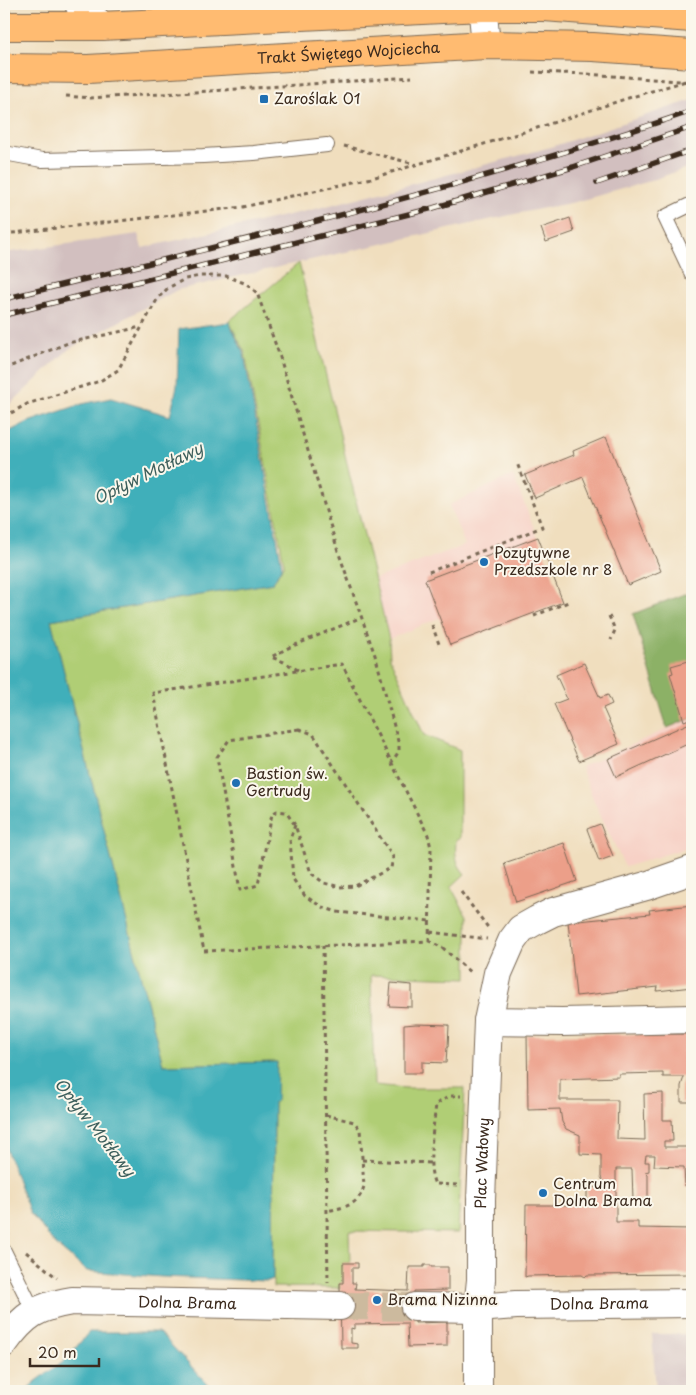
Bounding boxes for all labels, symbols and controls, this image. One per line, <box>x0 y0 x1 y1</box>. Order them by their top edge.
street label: Trakt Świętego Wojciecha <box>256 35 441 69</box>
place label: Zaroślak 01 <box>274 86 360 109</box>
marker: Zaroślak 01 <box>258 93 270 105</box>
water label: Opływ Motławy <box>89 435 207 509</box>
place label: Pozytywne Przedszkole nr 8 <box>494 540 612 580</box>
marker: Pozytywne Przedszkole nr 8 <box>478 556 490 568</box>
place label: Bastion św. Gertrudy <box>246 761 328 801</box>
marker: Bastion św. Gertrudy <box>230 777 242 789</box>
water label: Opływ Motławy <box>50 1072 143 1182</box>
street label: Plac Wałowy <box>468 1117 494 1209</box>
place label: Centrum Dolna Brama <box>553 1171 653 1211</box>
marker: Centrum Dolna Brama <box>537 1187 549 1199</box>
place label: Brama Nizinna <box>387 1287 498 1310</box>
street label: Dolna Brama <box>137 1289 237 1314</box>
street label: Dolna Brama <box>549 1290 649 1315</box>
marker: Brama Nizinna <box>371 1294 383 1306</box>
scale bar <box>30 1335 99 1367</box>
text: 20 m <box>38 1340 77 1363</box>

